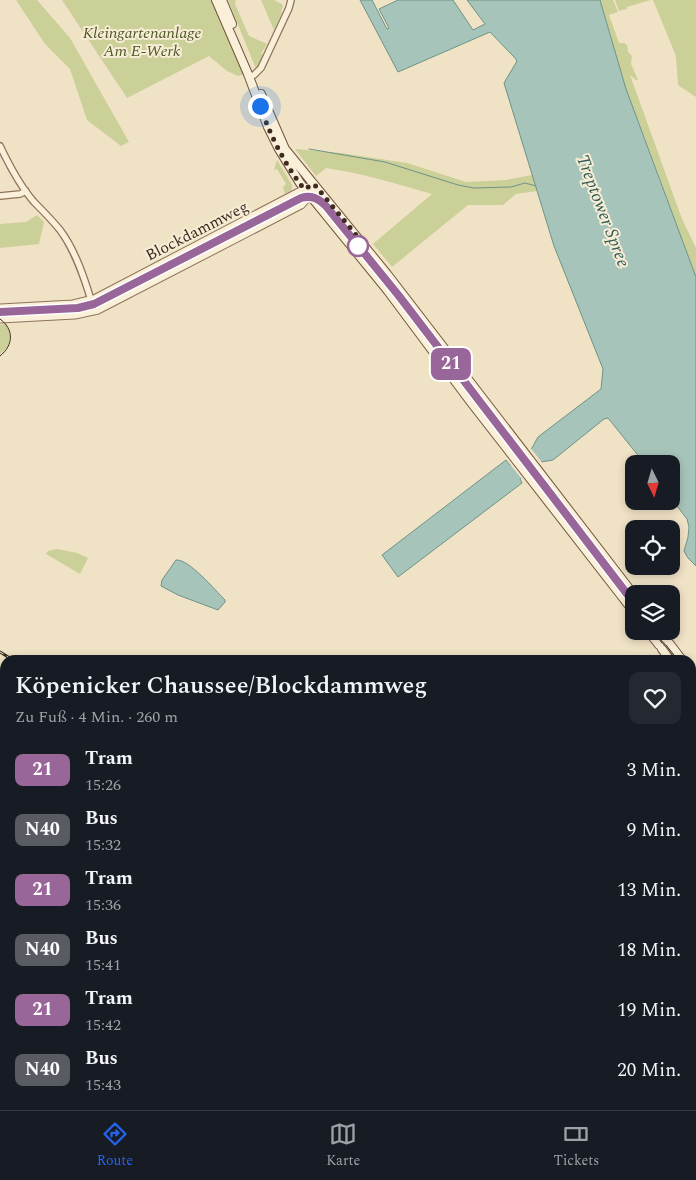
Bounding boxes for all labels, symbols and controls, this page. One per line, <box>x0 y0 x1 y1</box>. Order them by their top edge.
park label: Kleingartenanlage Am E-Werk <box>83 21 201 63</box>
your location <box>248 94 273 119</box>
water label: Treptower Spree <box>569 151 637 271</box>
street label: Blockdammweg <box>141 195 253 267</box>
unlabelled marker <box>347 235 369 257</box>
line badge: 21 <box>428 348 474 380</box>
text: 21 <box>441 350 461 377</box>
north arrow <box>625 455 680 510</box>
map controls <box>625 455 680 640</box>
button: locate <box>625 520 680 575</box>
button: layers <box>625 585 680 640</box>
text: Köpenicker Chaussee/Blockdammweg <box>15 668 427 704</box>
button: heart <box>629 672 681 724</box>
text: Zu Fuß · 4 Min. · 260 m <box>15 705 178 729</box>
text: Tram <box>85 744 133 773</box>
text: 21 <box>32 756 53 783</box>
text: 3 Min. <box>627 756 681 785</box>
text: 15:26 <box>85 773 121 797</box>
text: Bus <box>85 804 118 833</box>
text: N40 <box>25 816 60 843</box>
text: 9 Min. <box>627 816 681 845</box>
text: 15:32 <box>85 833 121 857</box>
text: Tram <box>85 864 133 893</box>
text: 21 <box>32 876 53 903</box>
text: 13 Min. <box>617 876 681 905</box>
text: 15:36 <box>85 893 121 917</box>
text: Bus <box>85 924 118 953</box>
text: N40 <box>25 936 60 963</box>
text: 18 Min. <box>617 936 681 965</box>
text: 15:41 <box>85 953 121 977</box>
text: Tram <box>85 984 133 1013</box>
text: 21 <box>32 996 53 1023</box>
text: 19 Min. <box>617 996 681 1025</box>
text: 15:42 <box>85 1013 121 1037</box>
text: Bus <box>85 1044 118 1073</box>
text: N40 <box>25 1056 60 1083</box>
text: 20 Min. <box>617 1056 681 1085</box>
text: 15:43 <box>85 1073 121 1097</box>
tab: Route <box>97 1120 133 1171</box>
tab: Karte <box>326 1120 360 1171</box>
tab: Tickets <box>553 1120 599 1171</box>

